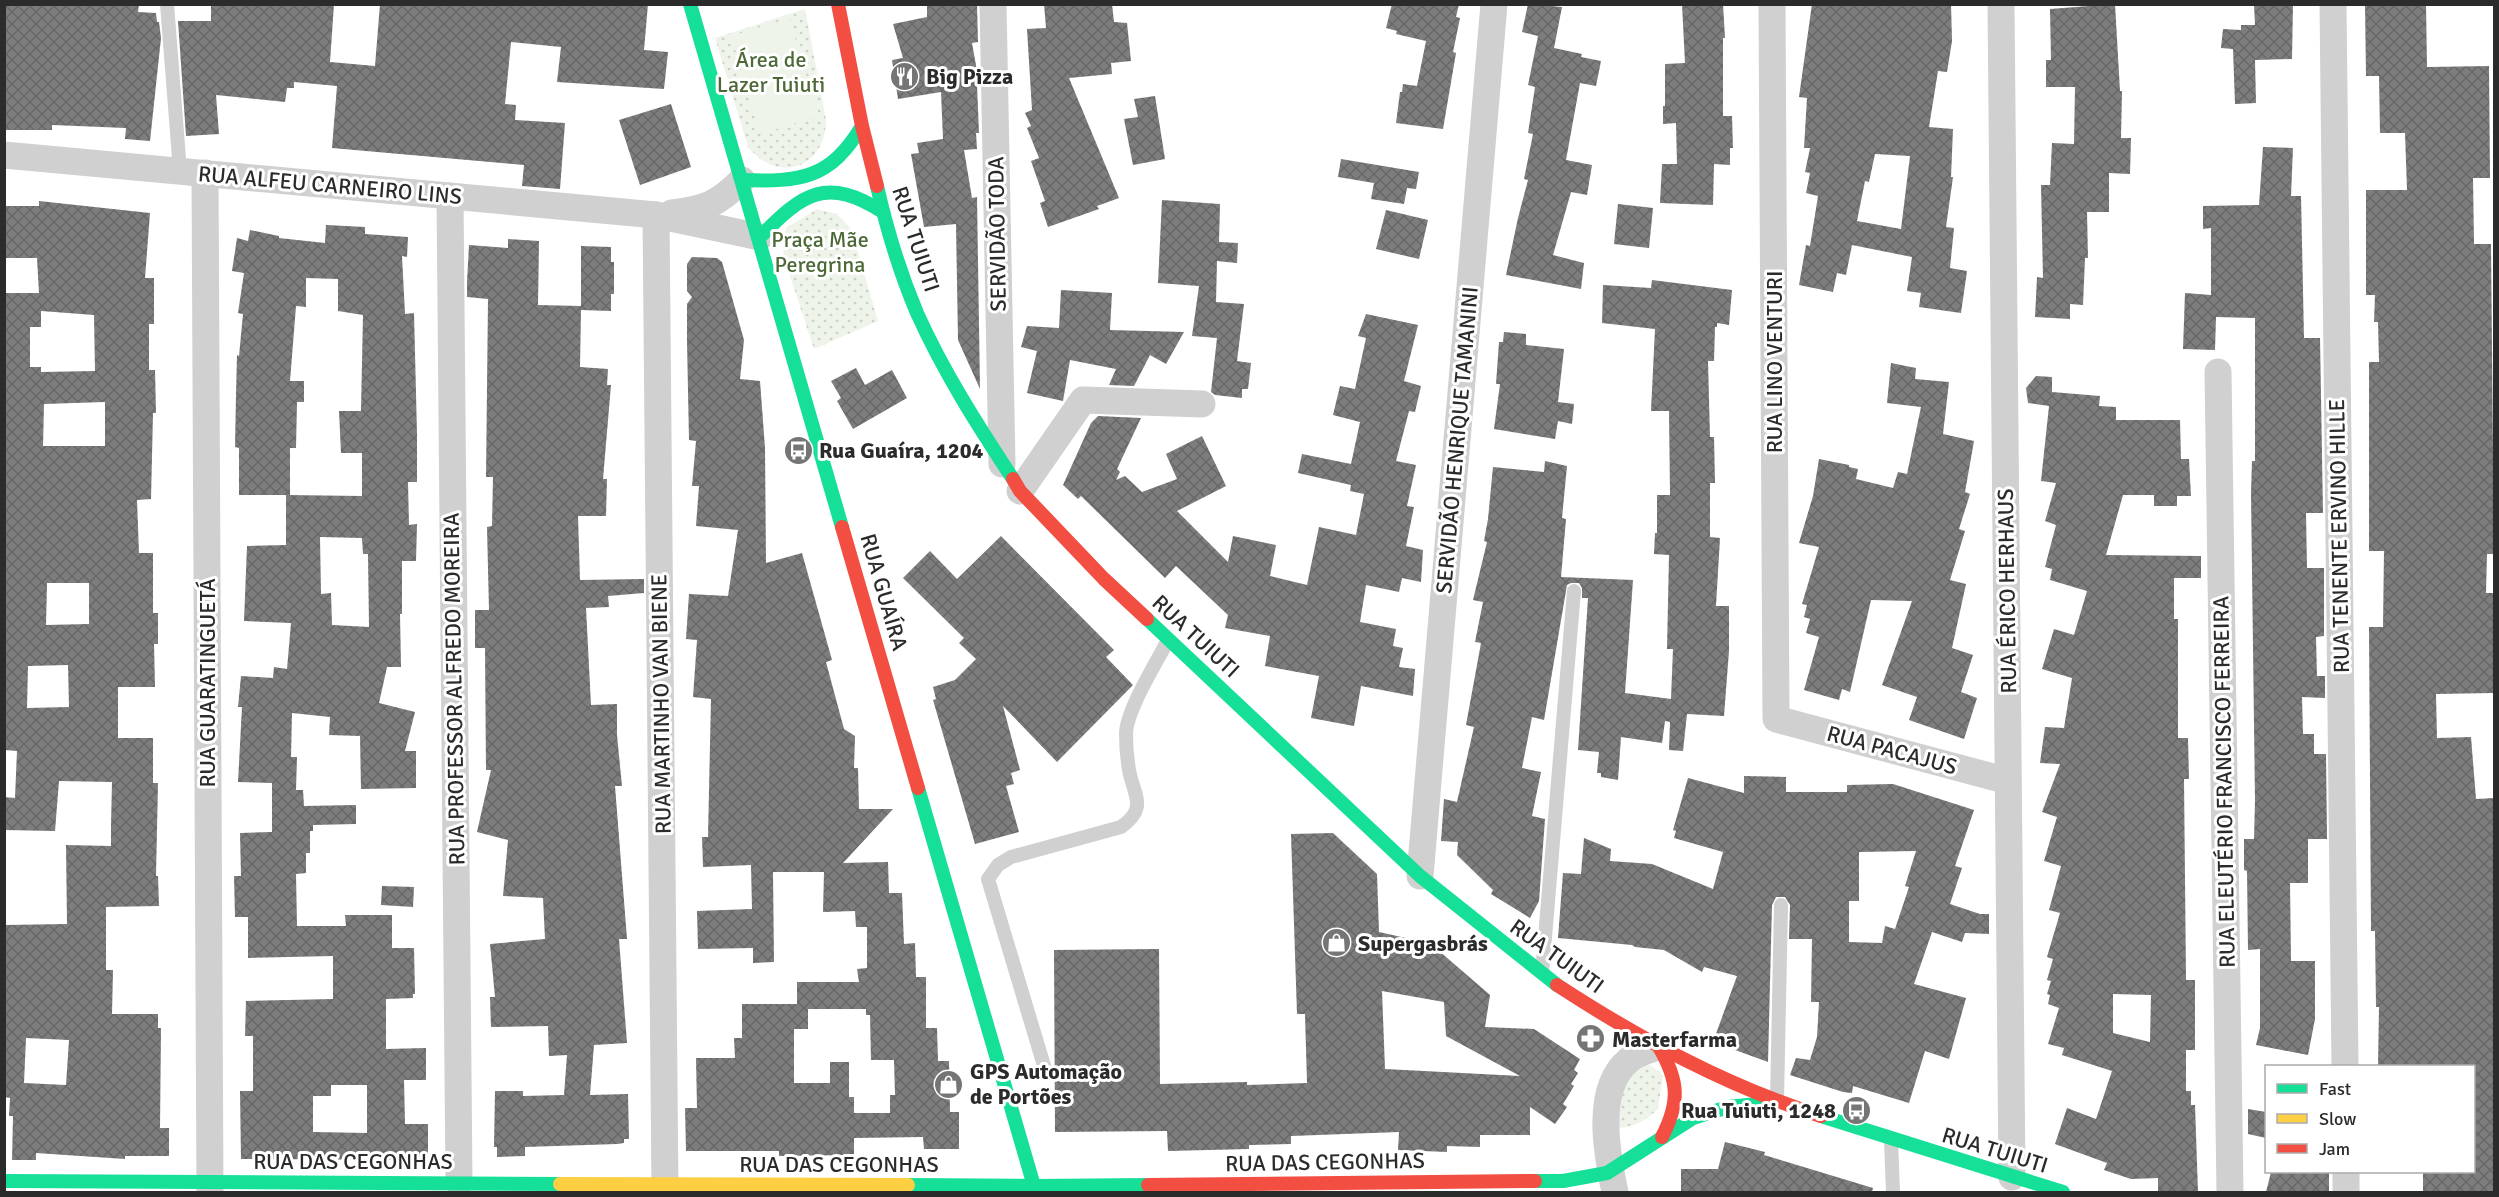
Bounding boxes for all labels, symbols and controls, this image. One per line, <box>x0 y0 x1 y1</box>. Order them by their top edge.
park label: Área de Lazer Tuiuti <box>717 46 825 98</box>
restaurant icon: Big Pizza <box>889 60 921 92</box>
place label: Big Pizza <box>926 63 1013 90</box>
street label: SERVIDÃO TODA <box>982 156 1012 312</box>
street label: RUA ALFEU CARNEIRO LINS <box>197 160 463 210</box>
street label: RUA TUIUTI <box>886 183 946 295</box>
park label: Praça Mãe Peregrina <box>771 226 869 278</box>
street label: RUA LINO VENTURI <box>1761 271 1788 453</box>
street label: SERVIDÃO HENRIQUE TAMANINI <box>1430 285 1484 595</box>
street label: RUA TENENTE ERVINO HILLE <box>2323 399 2355 673</box>
bus stop icon: Rua Guaíra, 1204 <box>782 434 814 466</box>
place label: Rua Guaíra, 1204 <box>819 437 984 464</box>
street label: RUA ÉRICO HERHAUS <box>1992 488 2022 694</box>
street label: RUA PROFESSOR ALFREDO MOREIRA <box>437 512 471 866</box>
street label: RUA GUAÍRA <box>854 530 914 654</box>
street label: RUA MARTINHO VAN BIENE <box>645 574 677 834</box>
street label: RUA GUARATINGUETÁ <box>194 578 221 788</box>
street label: RUA TUIUTI <box>1147 589 1245 683</box>
street label: RUA ELEUTÉRIO FRANCISCO FERREIRA <box>2207 595 2241 968</box>
street label: RUA PACAJUS <box>1824 720 1960 780</box>
street label: RUA TUIUTI <box>1505 913 1609 999</box>
shop icon: Supergasbrás <box>1321 927 1353 959</box>
place label: Supergasbrás <box>1358 930 1488 957</box>
pharmacy icon: Masterfarma <box>1575 1023 1607 1055</box>
place label: Masterfarma <box>1612 1026 1737 1053</box>
place label: GPS Automação de Portões <box>970 1058 1122 1110</box>
legend <box>2265 1065 2475 1173</box>
shop icon: GPS Automação de Portões <box>933 1068 965 1100</box>
text: Fast <box>2319 1078 2351 1100</box>
bus stop icon: Rua Tuiuti, 1248 <box>1841 1094 1873 1126</box>
place label: Rua Tuiuti, 1248 <box>1681 1097 1836 1124</box>
text: Slow <box>2319 1108 2356 1130</box>
street label: RUA TUIUTI <box>1939 1121 2051 1179</box>
text: Jam <box>2319 1138 2350 1160</box>
street label: RUA DAS CEGONHAS <box>1225 1147 1425 1177</box>
street label: RUA DAS CEGONHAS <box>253 1148 453 1175</box>
street label: RUA DAS CEGONHAS <box>739 1151 939 1178</box>

